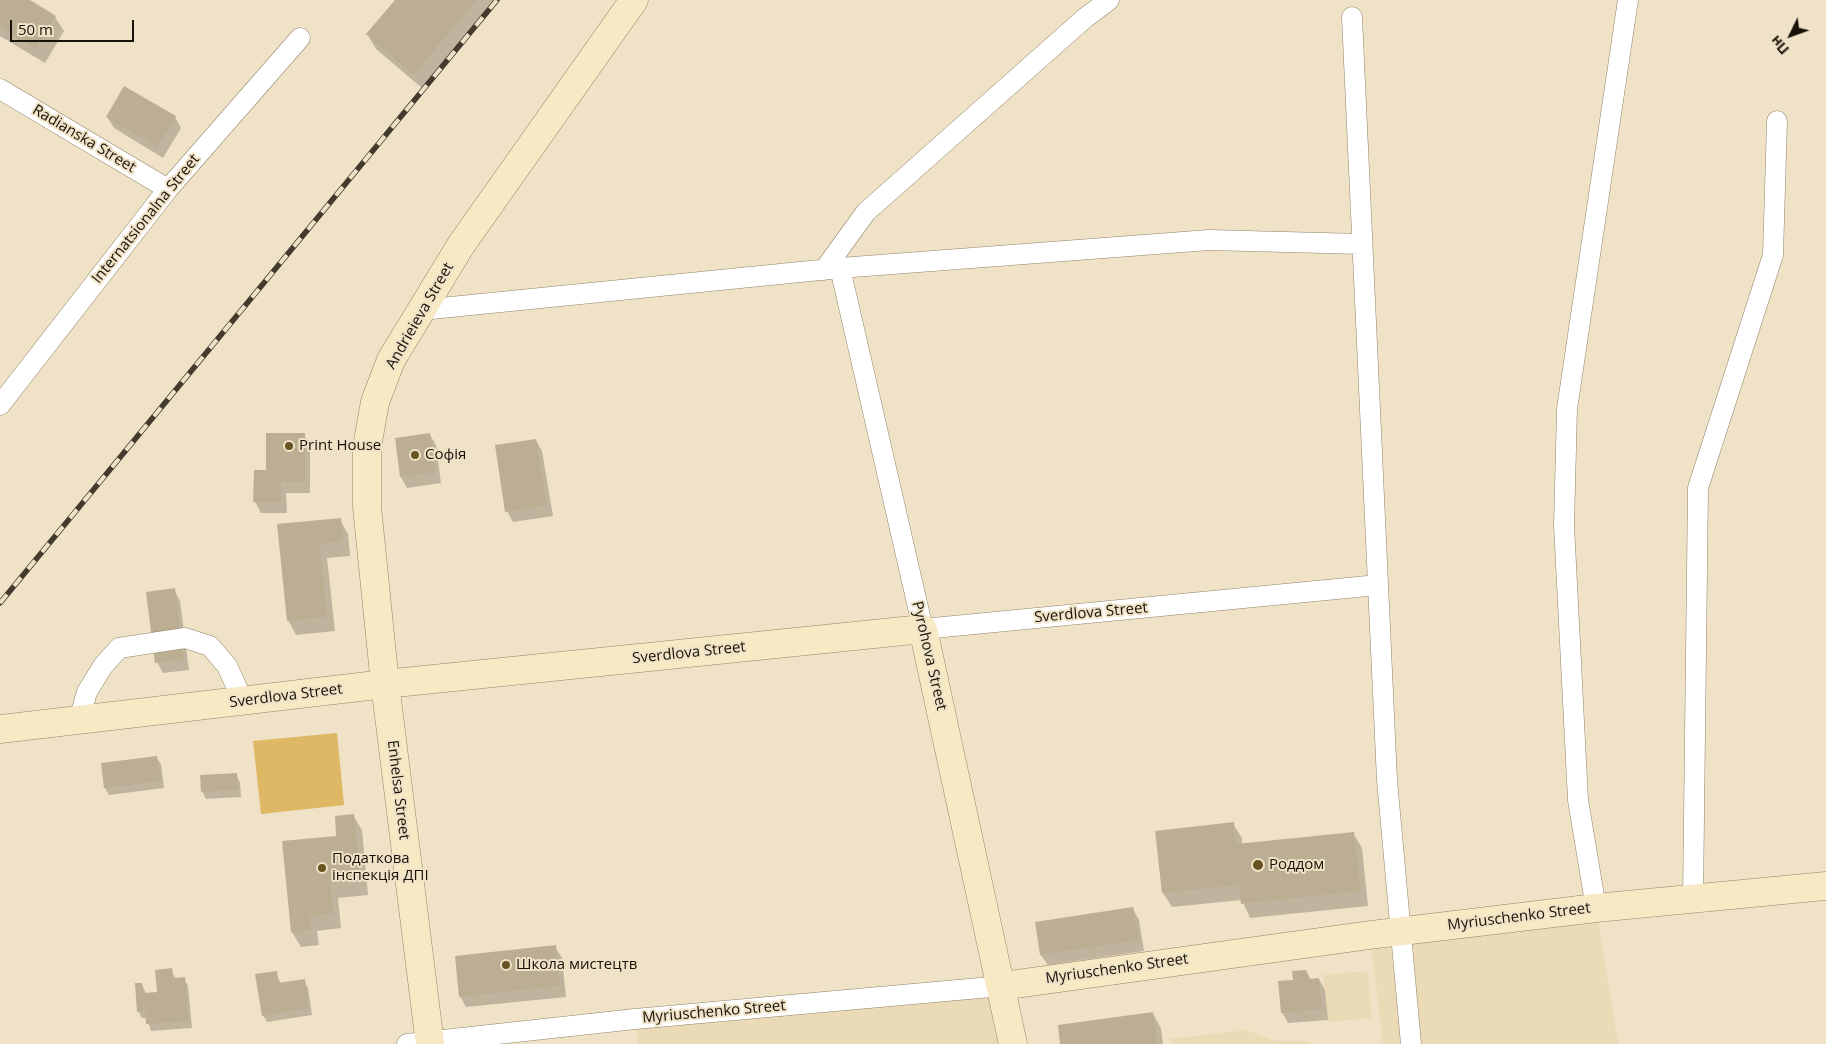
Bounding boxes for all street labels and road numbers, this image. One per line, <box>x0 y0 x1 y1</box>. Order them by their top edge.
street label: Radianska Street <box>29 101 139 177</box>
street label: Internatsionalna Street <box>88 151 204 287</box>
street label: Andrieieva Street <box>382 260 458 372</box>
street label: Sverdlova Street <box>1033 599 1149 627</box>
street label: Pyrohova Street <box>908 600 950 712</box>
street label: Sverdlova Street <box>631 638 747 668</box>
street label: Sverdlova Street <box>228 680 344 712</box>
street label: Enhelsa Street <box>383 739 413 841</box>
street label: Myriuschenko Street <box>1446 899 1592 935</box>
street label: Myriuschenko Street <box>1044 950 1190 988</box>
street label: Myriuschenko Street <box>642 997 786 1027</box>

